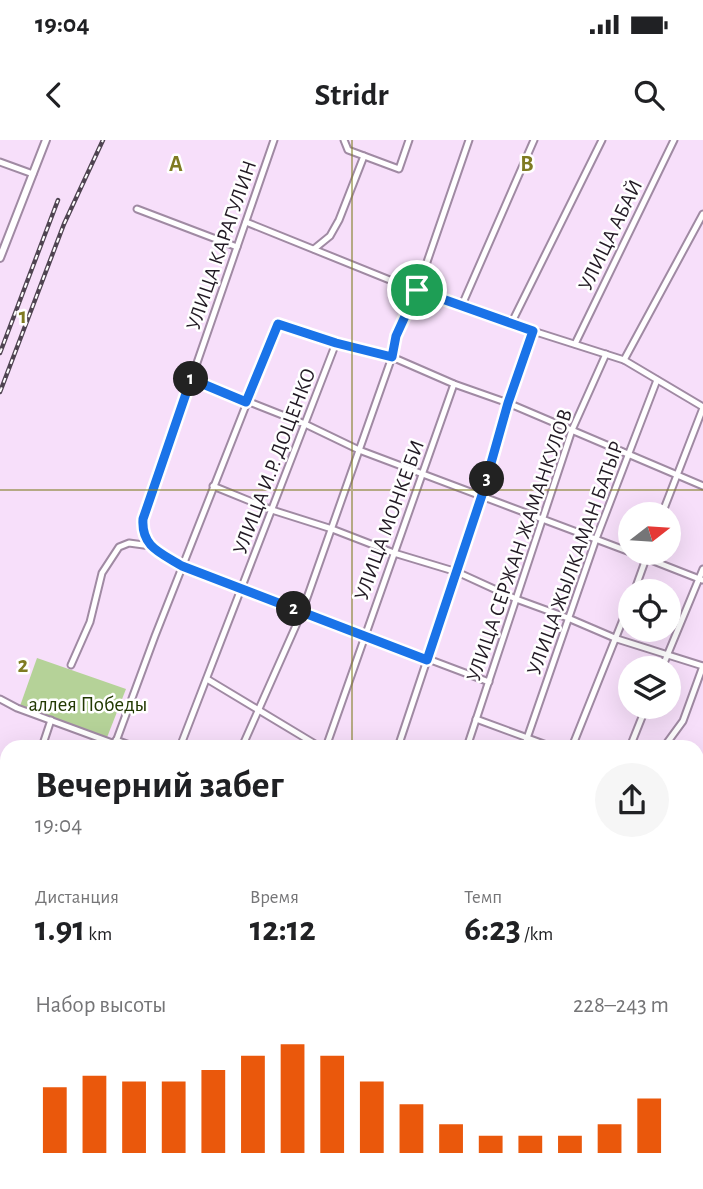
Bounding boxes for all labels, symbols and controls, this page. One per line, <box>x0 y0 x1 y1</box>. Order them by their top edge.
text: 19:04 <box>35 11 90 37</box>
icon: back <box>35 76 73 114</box>
icon: search <box>630 76 668 114</box>
text: Stridr <box>314 79 389 111</box>
text: A <box>169 153 183 176</box>
text: B <box>520 153 534 176</box>
street label: УЛИЦА КАРАГУЛИН <box>183 158 260 333</box>
street label: УЛИЦА АБАЙ <box>574 176 646 294</box>
pin <box>387 260 447 320</box>
icon: arrive <box>398 271 436 309</box>
text: 1 <box>19 305 27 328</box>
pin: 1 <box>174 362 208 396</box>
street label: УЛИЦА И.Р. ДОЦЕНКО <box>229 365 320 557</box>
text: 1 <box>187 369 194 388</box>
street label: УЛИЦА СЕРЖАН ЖАМАНКУЛОВ <box>463 406 576 684</box>
street label: УЛИЦА МОНКЕ БИ <box>351 437 428 603</box>
street label: УЛИЦА ЖЫЛКАМАН БАТЫР <box>523 439 628 678</box>
pin: 3 <box>470 462 504 496</box>
text: 3 <box>482 469 491 488</box>
north arrow <box>618 502 681 565</box>
map controls <box>618 502 681 719</box>
button: locate <box>618 579 681 642</box>
pin: 2 <box>276 592 312 626</box>
text: 2 <box>289 599 298 618</box>
text: 2 <box>18 654 29 677</box>
button: layers <box>618 656 681 719</box>
park label: аллея Победы <box>28 694 148 715</box>
button: share <box>595 763 669 837</box>
text: Вечерний забег <box>35 767 284 805</box>
text: 19:04 <box>35 814 82 837</box>
text: Дистанция <box>35 888 119 907</box>
text: Время <box>250 888 299 907</box>
text: Темп <box>464 888 502 907</box>
text: 1.91 <box>35 912 85 947</box>
text: 12:12 <box>250 912 316 947</box>
text: 6:23 <box>464 912 521 947</box>
text: km <box>85 925 112 944</box>
text: /km <box>521 925 553 944</box>
text: Набор высоты <box>35 994 167 1017</box>
text: 228–243 m <box>573 994 669 1017</box>

